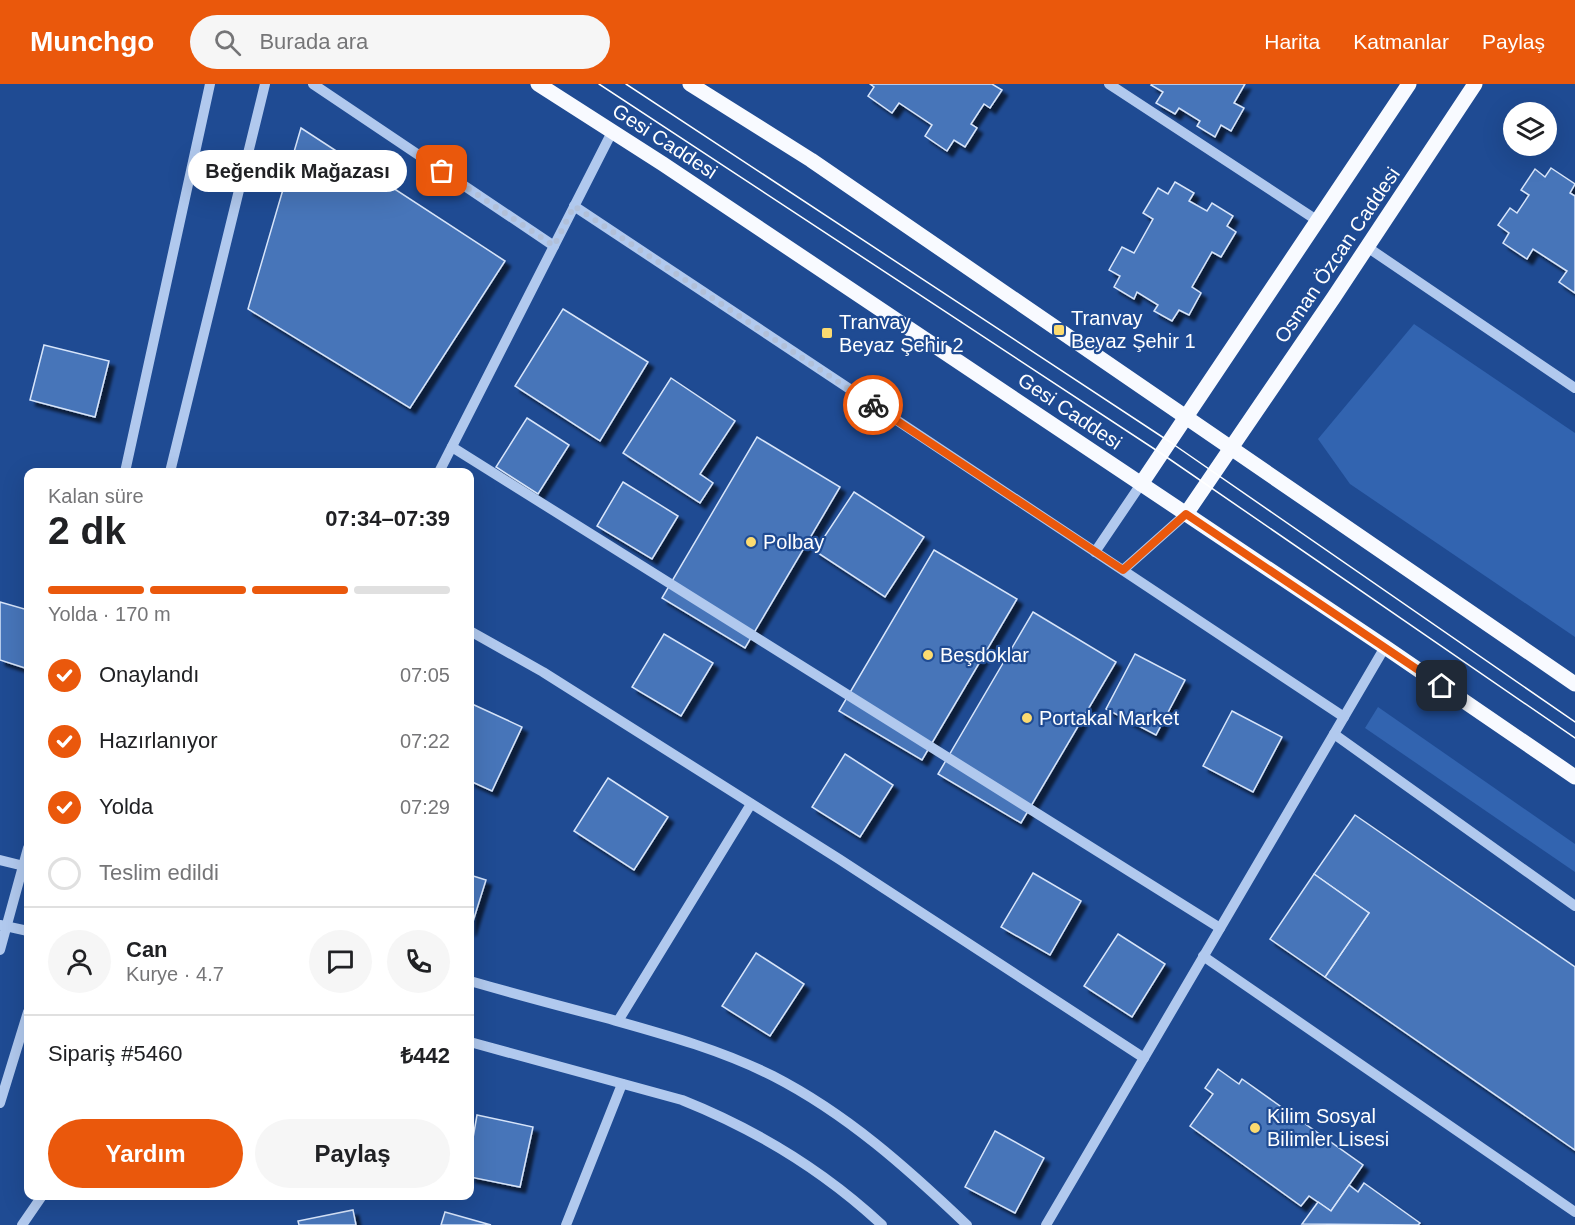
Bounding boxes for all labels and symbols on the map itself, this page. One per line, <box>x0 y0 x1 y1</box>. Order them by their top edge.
street label: Gesi Caddesi <box>609 99 721 183</box>
pin <box>416 145 467 196</box>
callout: Beğendik Mağazası <box>187 150 406 192</box>
street label: Osman Özcan Caddesi <box>1270 163 1404 347</box>
place label: Tranvay Beyaz Şehir 1 <box>1071 307 1196 352</box>
place label: Tranvay Beyaz Şehir 2 <box>839 311 964 356</box>
marker: Tranvay Beyaz Şehir 1 <box>1052 323 1066 337</box>
marker: Tranvay Beyaz Şehir 2 <box>820 326 834 340</box>
street label: Gesi Caddesi <box>1014 368 1126 454</box>
courier <box>843 375 903 435</box>
place label: Polbay <box>763 531 824 553</box>
marker: Polbay <box>744 535 758 549</box>
place label: Beşdoklar <box>940 644 1029 666</box>
marker: Beşdoklar <box>921 648 935 662</box>
pin <box>1416 660 1467 711</box>
place label: Portakal Market <box>1039 707 1179 729</box>
marker: Portakal Market <box>1020 711 1034 725</box>
place label: Kilim Sosyal Bilimler Lisesi <box>1267 1105 1389 1150</box>
marker: Kilim Sosyal Bilimler Lisesi <box>1248 1121 1262 1135</box>

